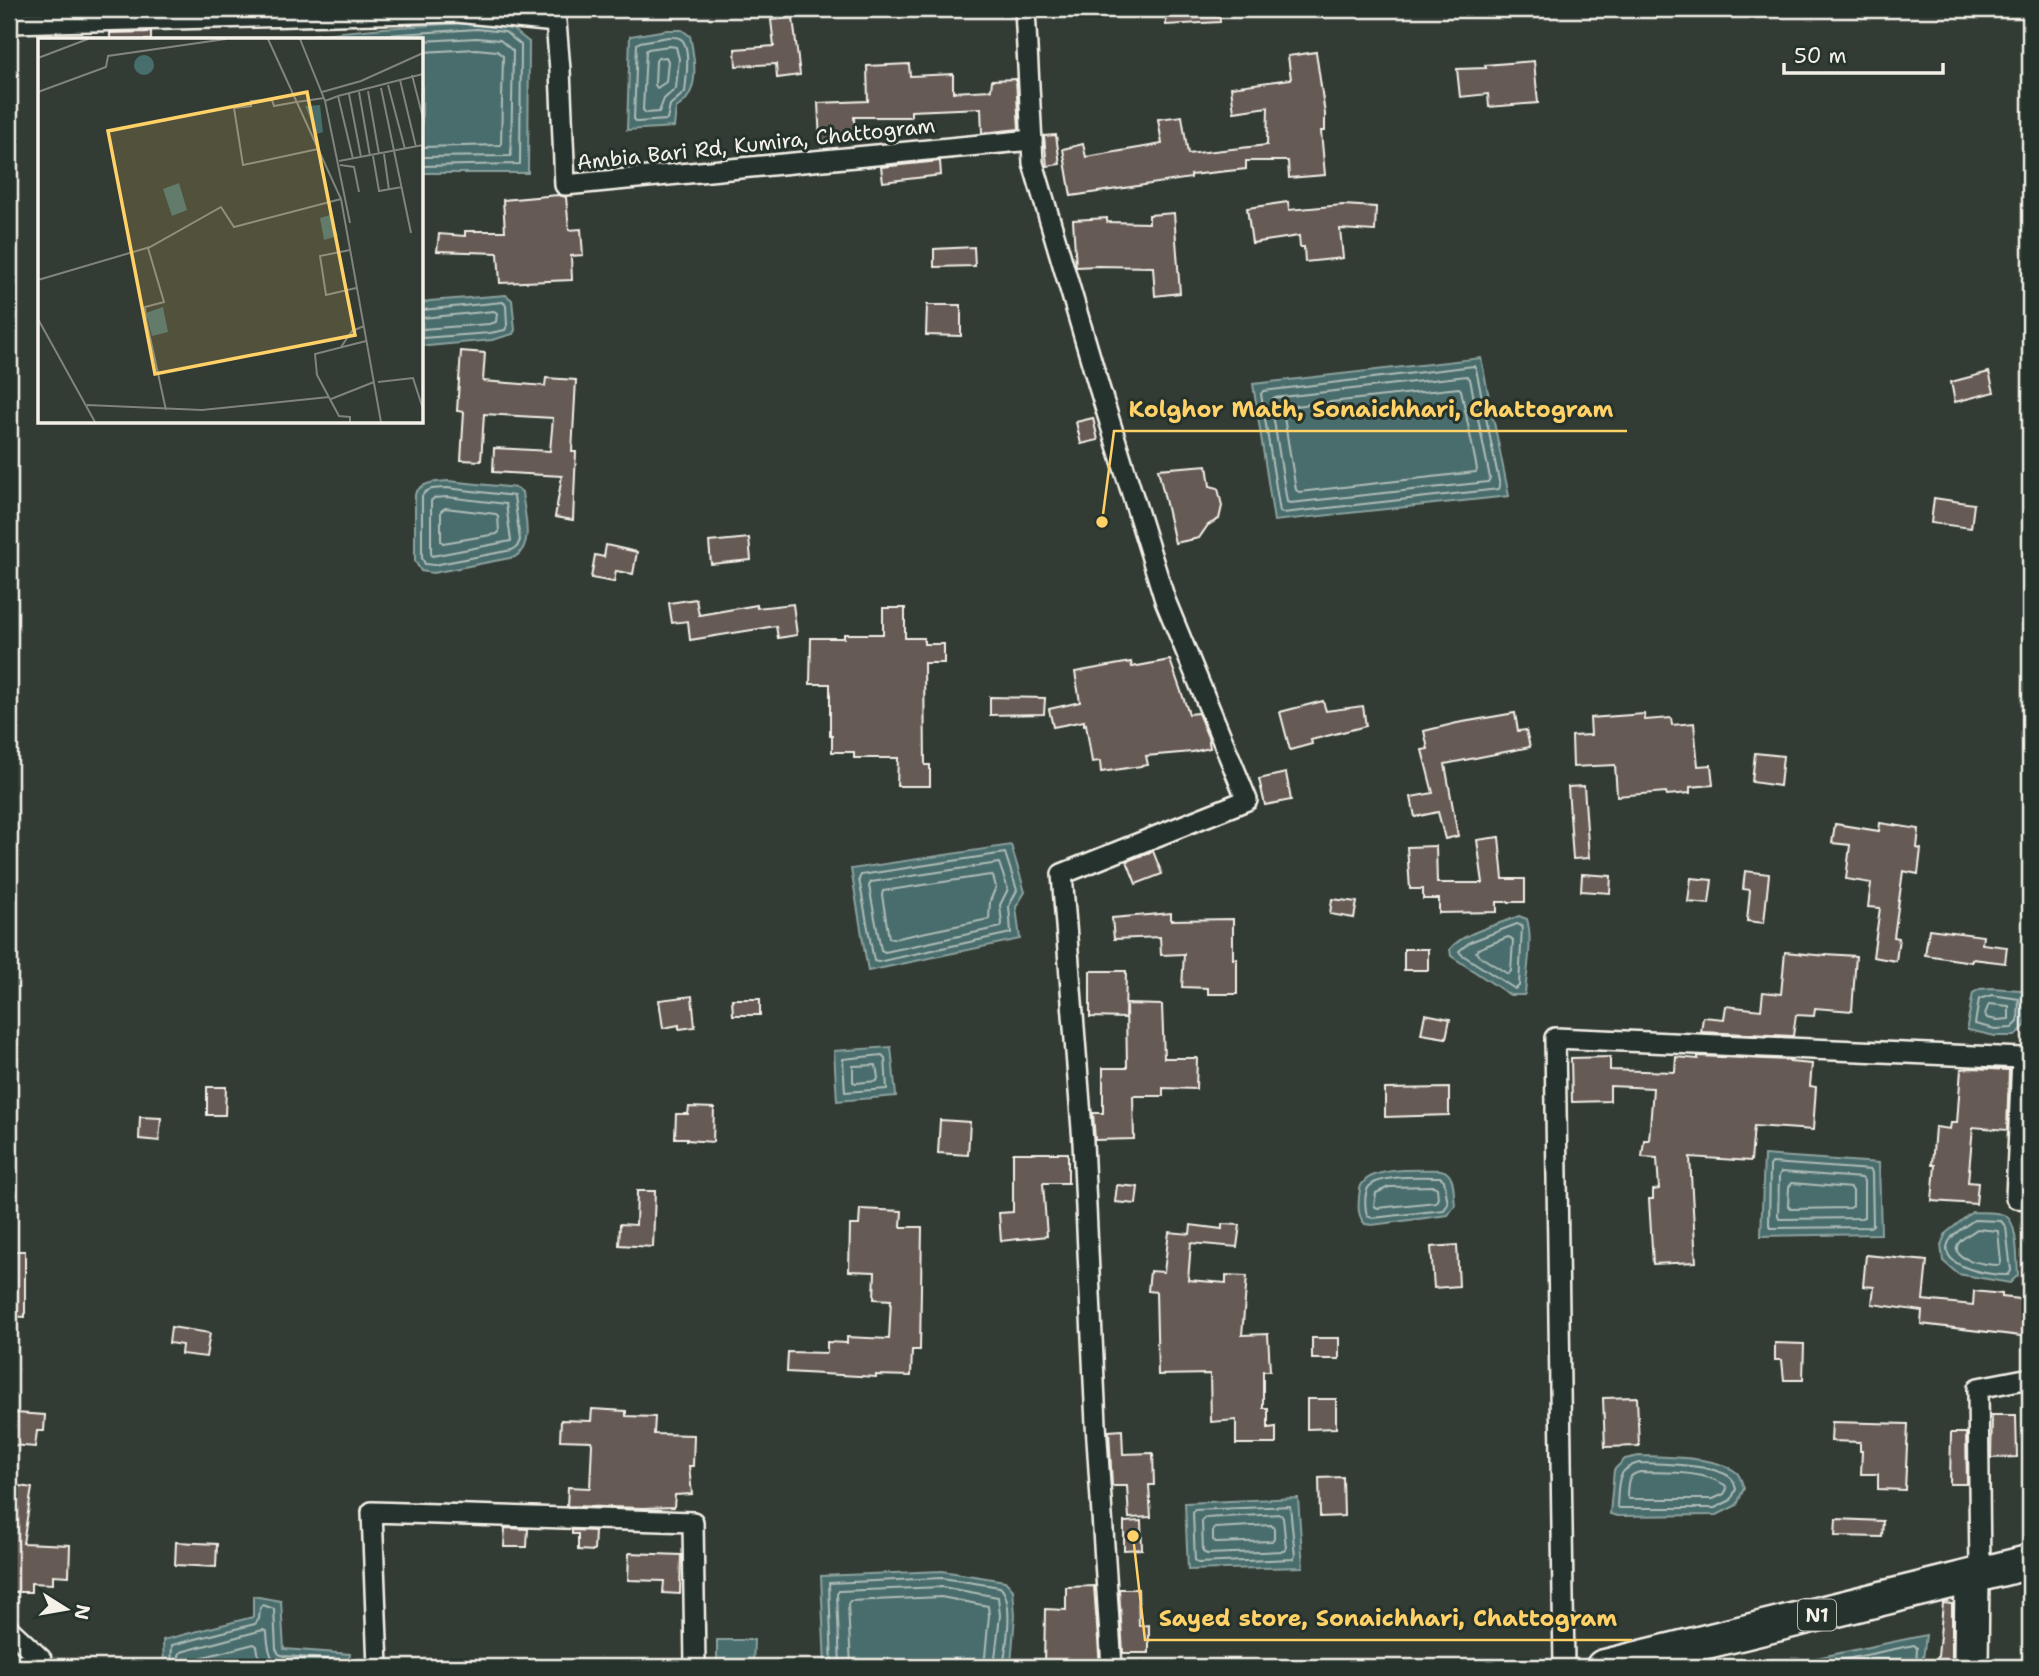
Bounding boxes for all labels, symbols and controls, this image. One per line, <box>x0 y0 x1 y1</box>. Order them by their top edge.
scale bar <box>1784 32 1943 76</box>
inset map <box>38 38 424 424</box>
text: 50 m <box>1794 42 1847 70</box>
street label: Ambia Bari Rd, Kumira, Chattogram <box>575 111 937 177</box>
callout: Kolghor Math, Sonaichhari, Chattogram <box>1114 387 1627 431</box>
text: Kolghor Math, Sonaichhari, Chattogram <box>1129 394 1613 424</box>
north arrow <box>32 1574 102 1644</box>
callout: Sayed store, Sonaichhari, Chattogram <box>1145 1596 1632 1640</box>
road number: N1 <box>1798 1600 1836 1630</box>
text: N <box>68 1602 96 1622</box>
text: Sayed store, Sonaichhari, Chattogram <box>1159 1603 1617 1633</box>

